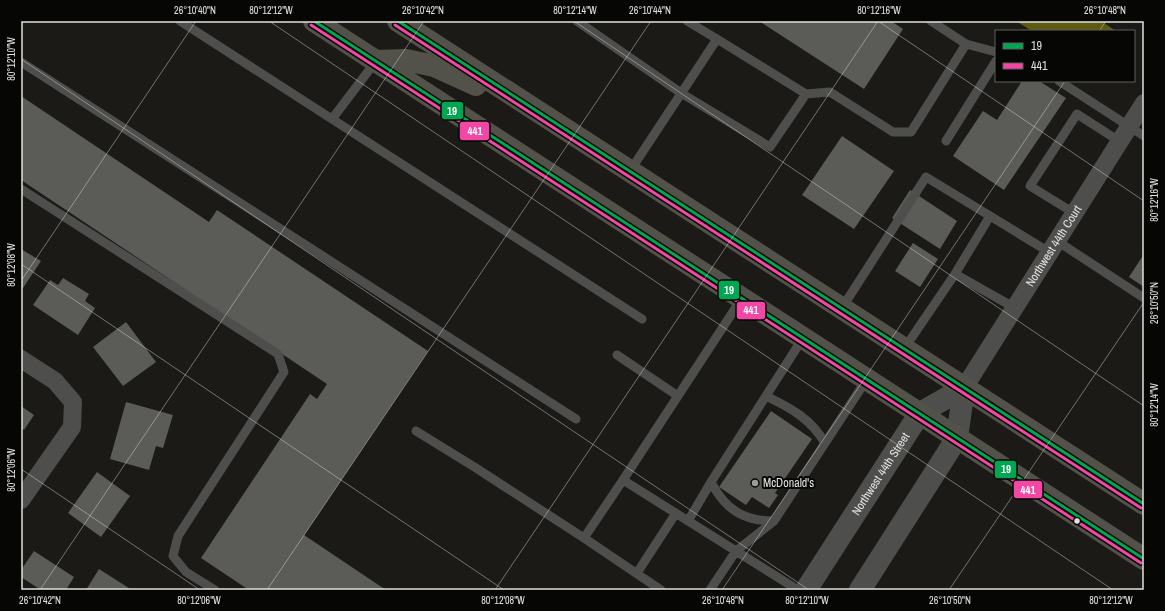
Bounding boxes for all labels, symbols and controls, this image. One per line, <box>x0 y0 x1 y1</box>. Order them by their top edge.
text: 26°10'40"N <box>174 4 216 17</box>
text: 80°12'12"W <box>249 4 293 17</box>
text: 26°10'42"N <box>402 4 444 17</box>
text: 80°12'14"W <box>553 4 597 17</box>
text: 26°10'44"N <box>629 4 671 17</box>
text: 80°12'16"W <box>857 4 901 17</box>
text: 26°10'48"N <box>1084 4 1126 17</box>
legend <box>995 30 1135 82</box>
text: 80°12'10"W <box>5 37 18 81</box>
text: 19 <box>1031 38 1042 54</box>
text: 441 <box>1031 58 1048 74</box>
line badge: 19 <box>441 101 464 120</box>
text: 19 <box>447 104 457 118</box>
line badge: 441 <box>459 121 490 141</box>
text: 441 <box>467 124 483 138</box>
text: 80°12'16"W <box>1148 178 1161 222</box>
street label: Northwest 44th Court <box>1022 202 1085 290</box>
text: 80°12'08"W <box>5 243 18 287</box>
line badge: 19 <box>718 280 740 300</box>
text: 26°10'50"N <box>1148 282 1161 324</box>
text: 19 <box>724 283 734 297</box>
line badge: 441 <box>736 301 766 320</box>
text: 441 <box>743 303 759 317</box>
text: 80°12'14"W <box>1148 383 1161 427</box>
street label: Northwest 44th Street <box>848 429 913 518</box>
text: 80°12'06"W <box>5 448 18 492</box>
line badge: 19 <box>994 460 1017 479</box>
text: 19 <box>1001 462 1011 476</box>
place label: McDonald's <box>763 475 814 491</box>
marker: McDonald's <box>750 478 760 488</box>
line badge: 441 <box>1013 480 1043 499</box>
text: 441 <box>1020 483 1036 497</box>
unlabelled marker <box>1072 516 1082 526</box>
text: 26°10'42"N <box>19 594 61 607</box>
text: 80°12'06"W <box>177 594 221 607</box>
text: 80°12'08"W <box>481 594 525 607</box>
text: 26°10'48"N <box>702 594 744 607</box>
text: 80°12'10"W <box>785 594 829 607</box>
text: 26°10'50"N <box>929 594 971 607</box>
text: 80°12'12"W <box>1089 594 1133 607</box>

